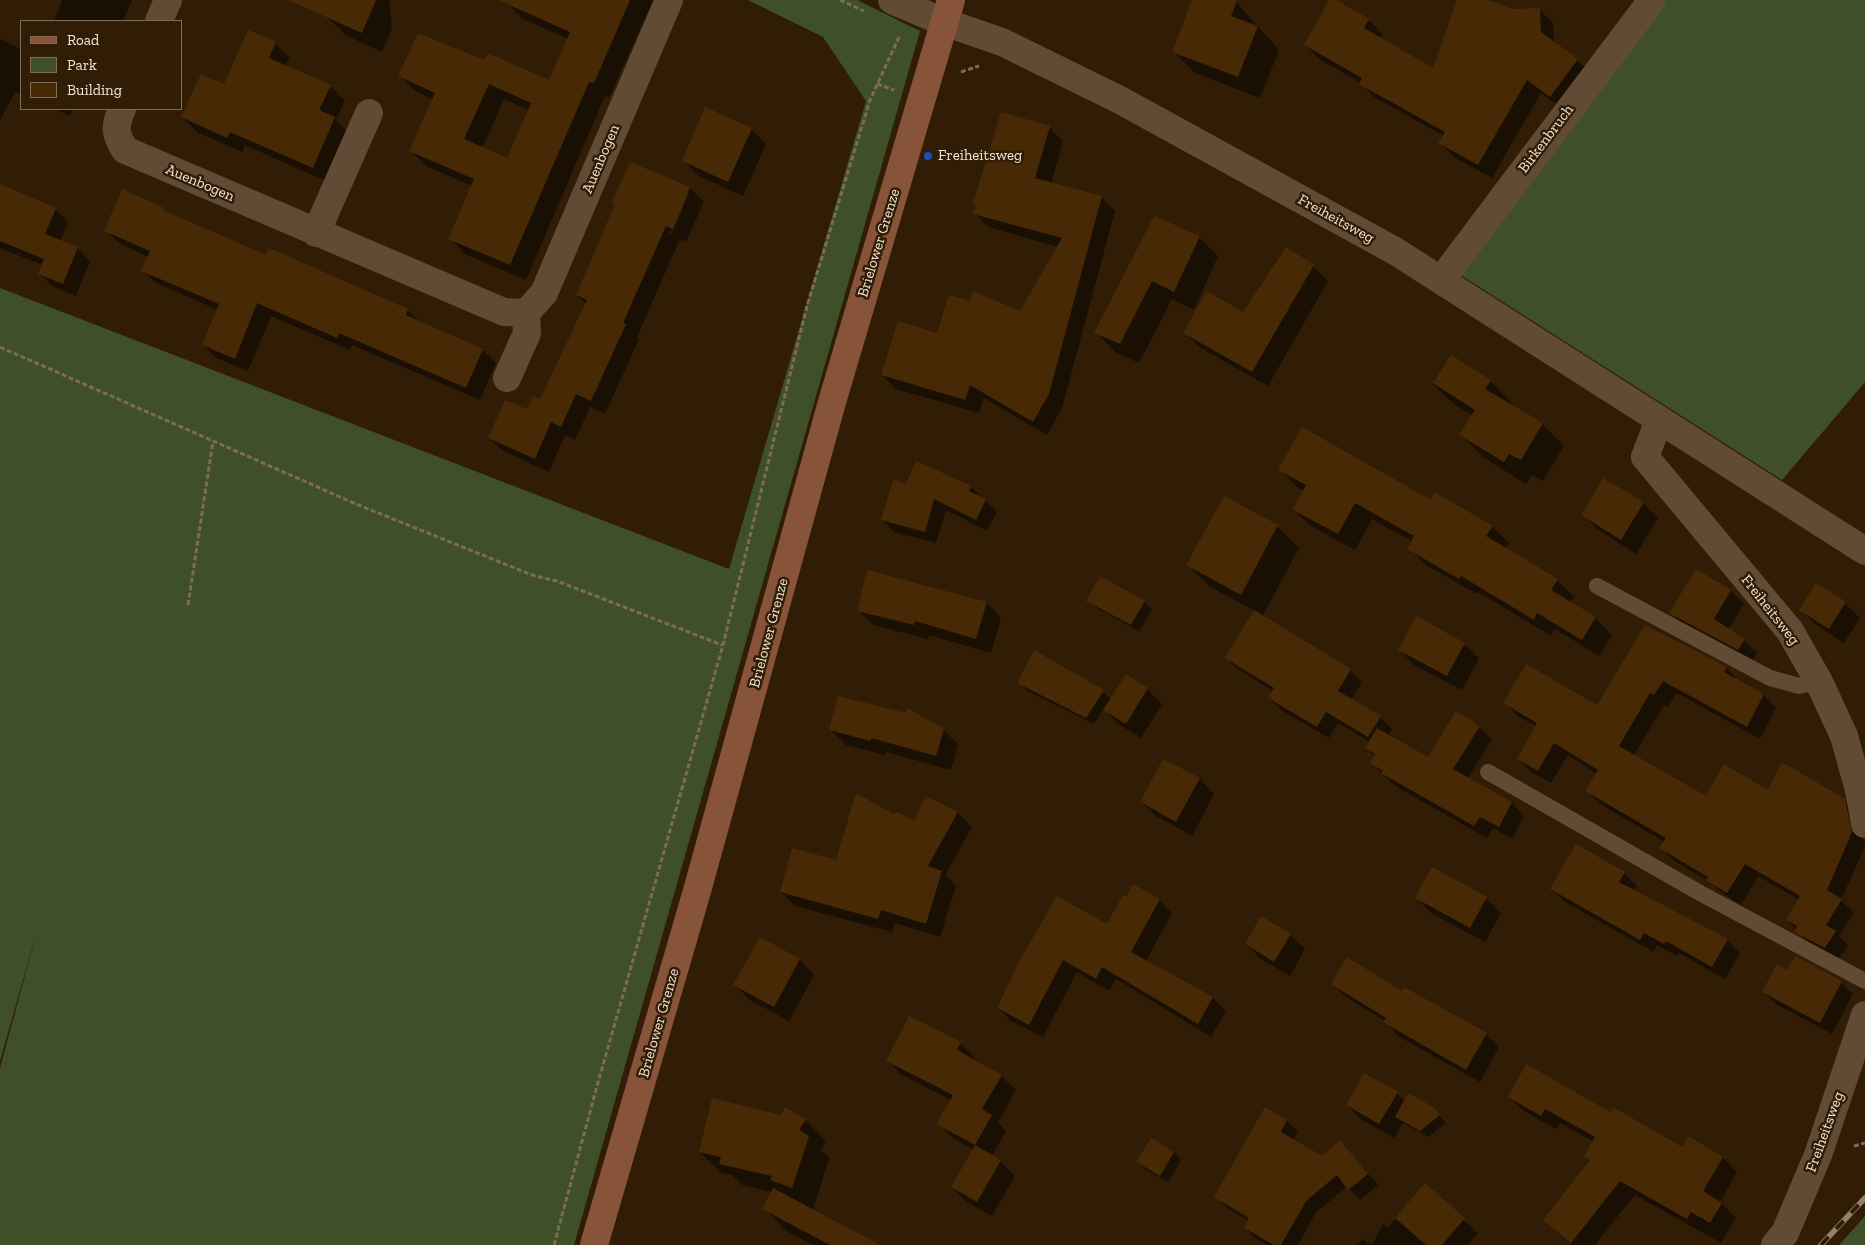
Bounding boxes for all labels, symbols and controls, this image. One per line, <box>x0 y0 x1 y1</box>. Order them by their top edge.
legend <box>20 20 182 110</box>
text: Road <box>67 31 99 49</box>
text: Park <box>67 56 97 74</box>
text: Building <box>67 81 122 99</box>
street label: Birkenbruch <box>1515 101 1577 177</box>
street label: Auenbogen <box>578 122 624 196</box>
place label: Freiheitsweg <box>938 147 1022 165</box>
marker: Freiheitsweg <box>922 150 934 162</box>
street label: Auenbogen <box>163 160 237 206</box>
street label: Brielower Grenze <box>854 187 904 299</box>
street label: Freiheitsweg <box>1295 191 1377 247</box>
street label: Freiheitsweg <box>1737 571 1803 649</box>
street label: Brielower Grenze <box>746 576 792 690</box>
street label: Brielower Grenze <box>635 966 683 1080</box>
street label: Freiheitsweg <box>1802 1089 1848 1175</box>

